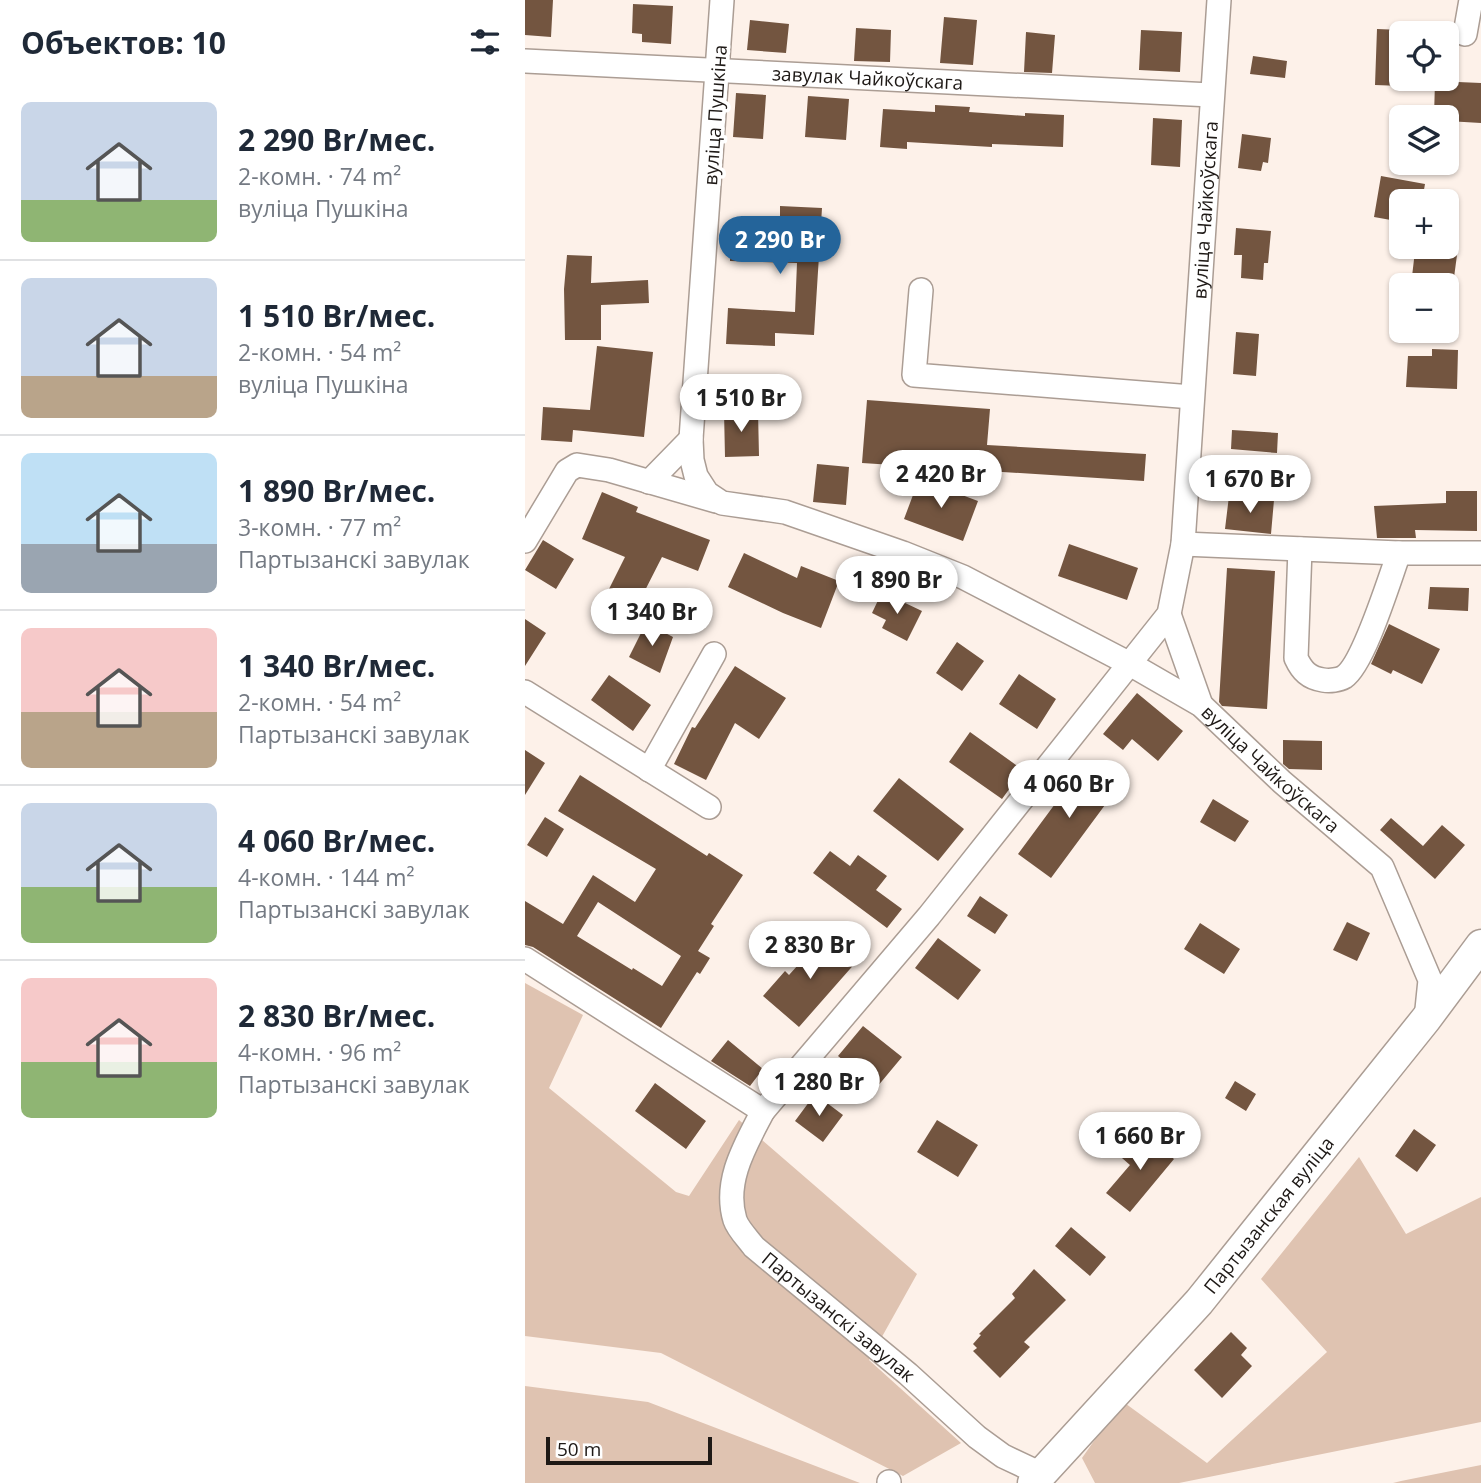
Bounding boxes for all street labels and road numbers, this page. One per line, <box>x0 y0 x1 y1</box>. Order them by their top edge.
street label: вуліца Пушкіна <box>697 44 733 186</box>
street label: завулак Чайкоўскага <box>771 60 964 96</box>
street label: вуліца Чайкоўскага <box>1186 120 1224 300</box>
street label: вуліца Чайкоўскага <box>1196 699 1345 839</box>
street label: Партызанская вуліца <box>1198 1131 1340 1299</box>
street label: Партызанскі завулак <box>757 1246 921 1388</box>

